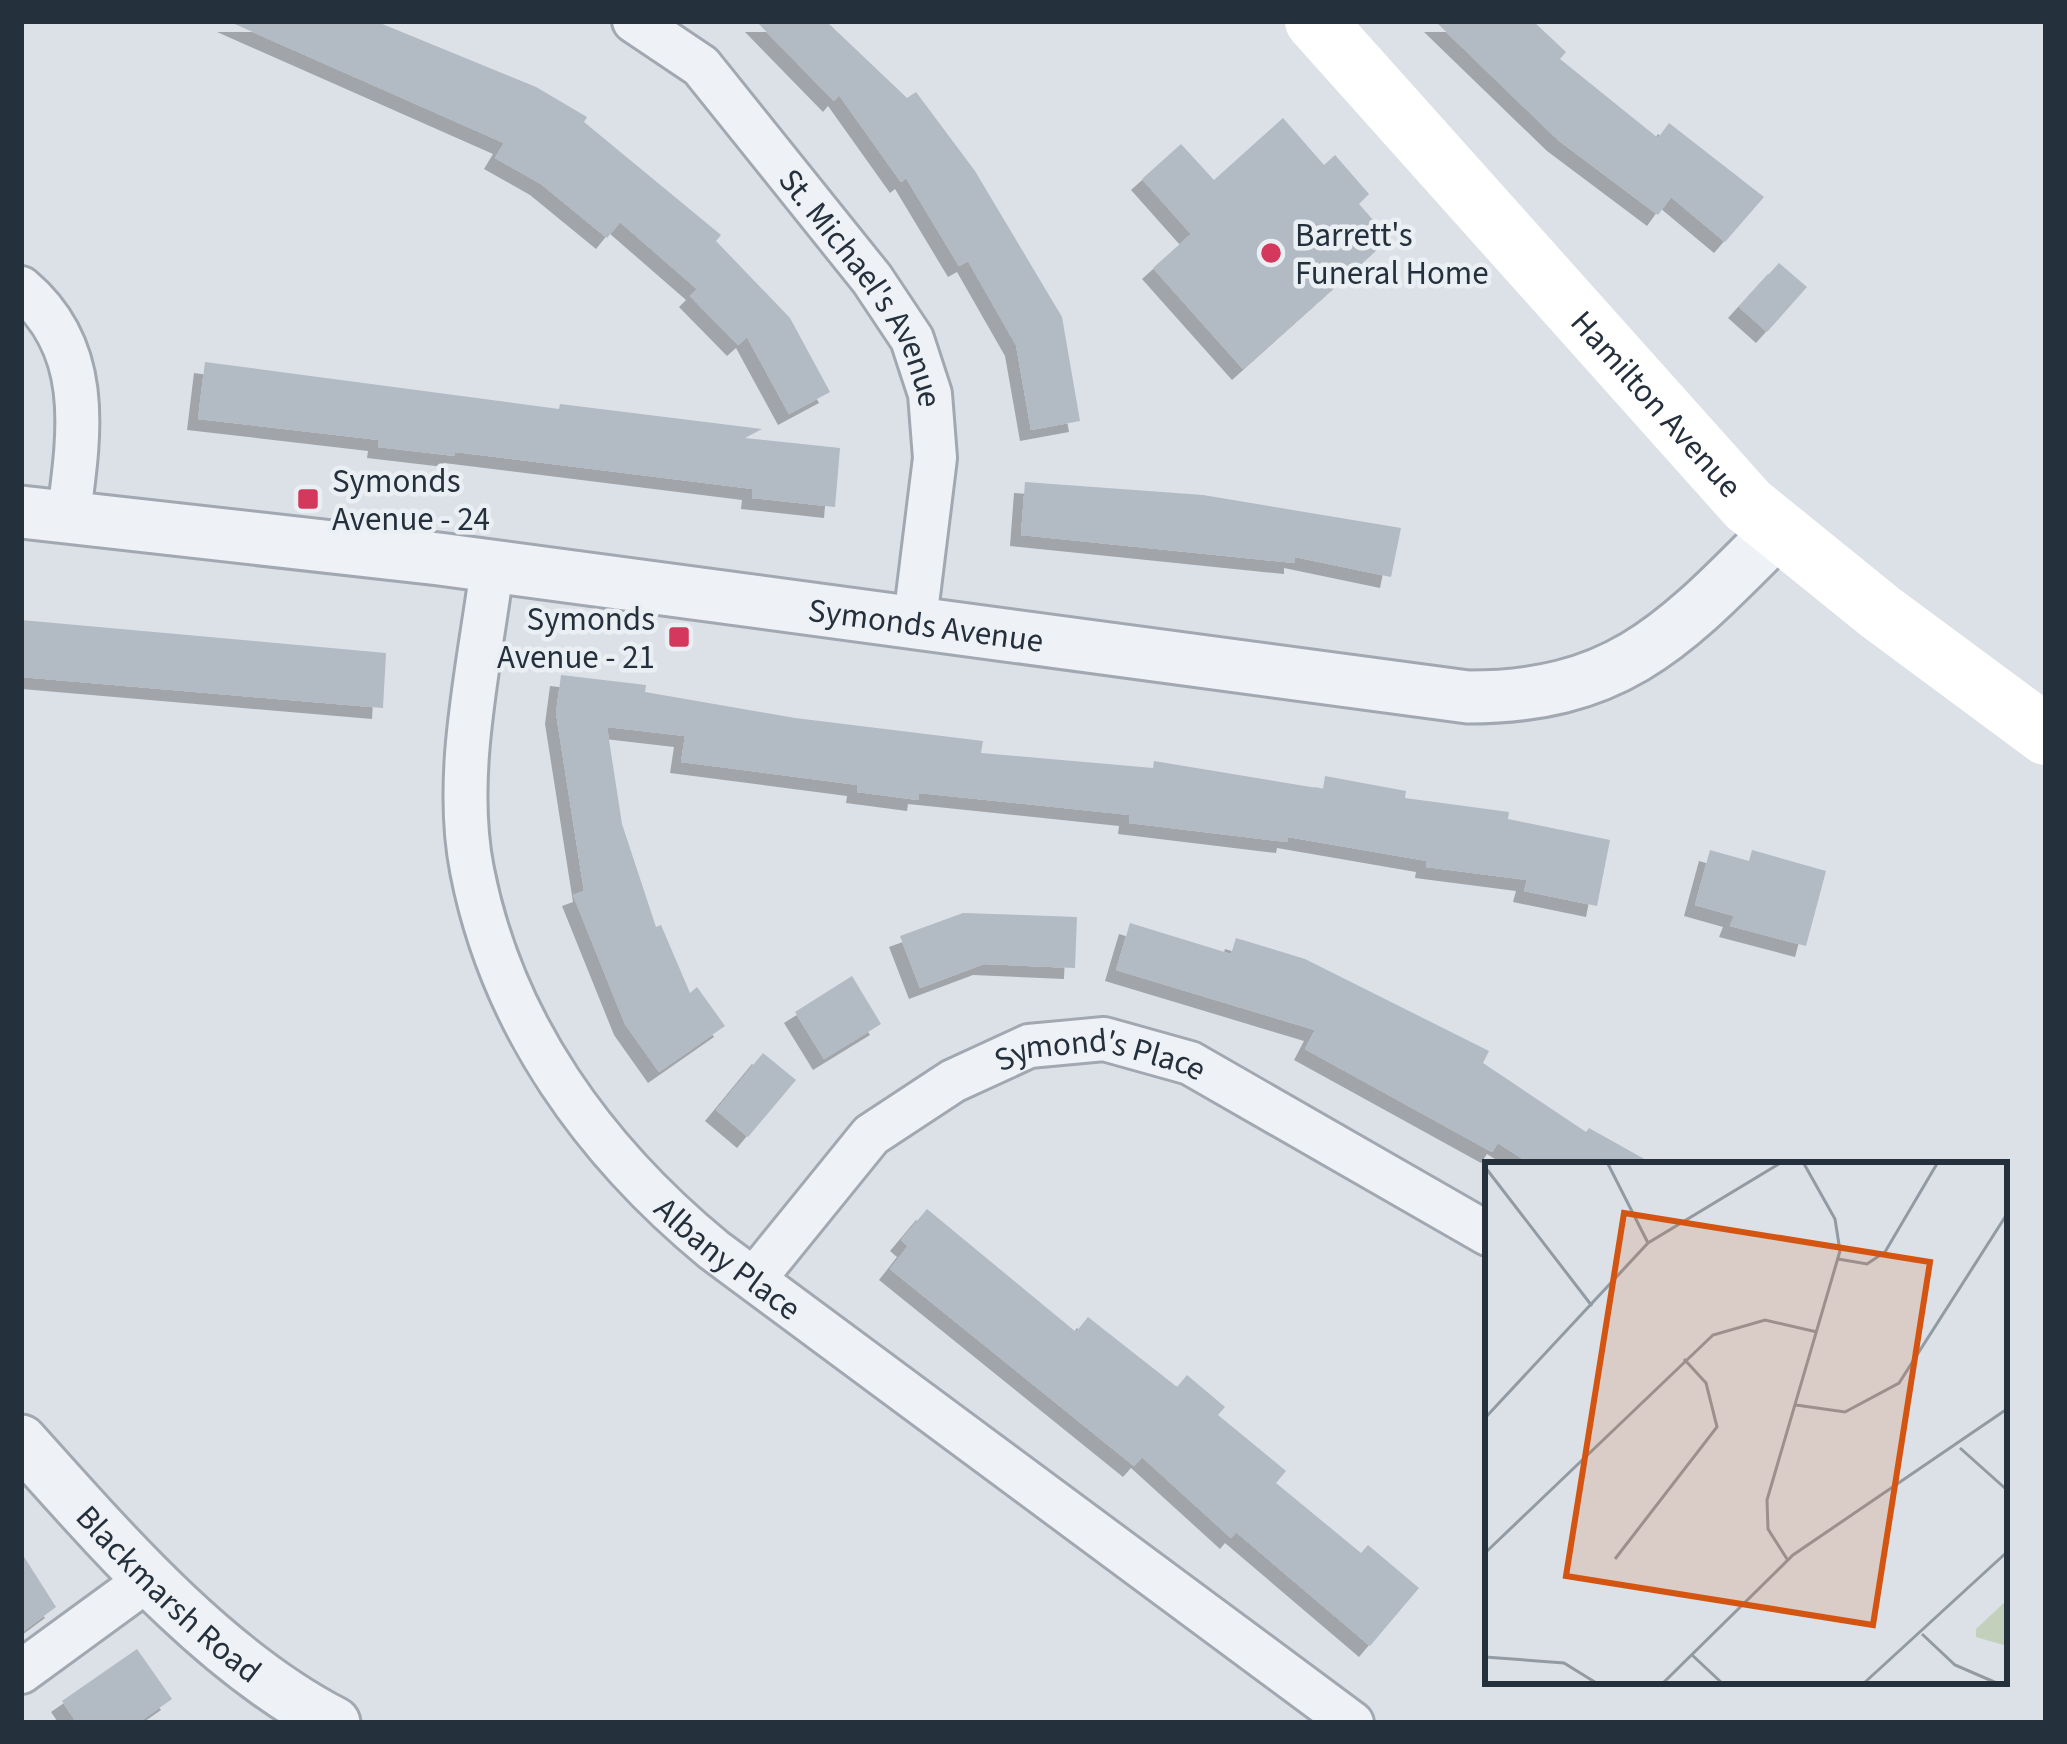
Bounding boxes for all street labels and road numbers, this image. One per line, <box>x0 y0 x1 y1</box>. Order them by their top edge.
street label: St. Michael's Avenue <box>767 159 953 409</box>
street label: Hamilton Avenue <box>1559 300 1752 508</box>
street label: Symonds Avenue <box>805 587 1046 665</box>
street label: Symond's Place <box>987 1017 1215 1093</box>
street label: Albany Place <box>643 1186 810 1332</box>
street label: Blackmarsh Road <box>65 1495 271 1695</box>

